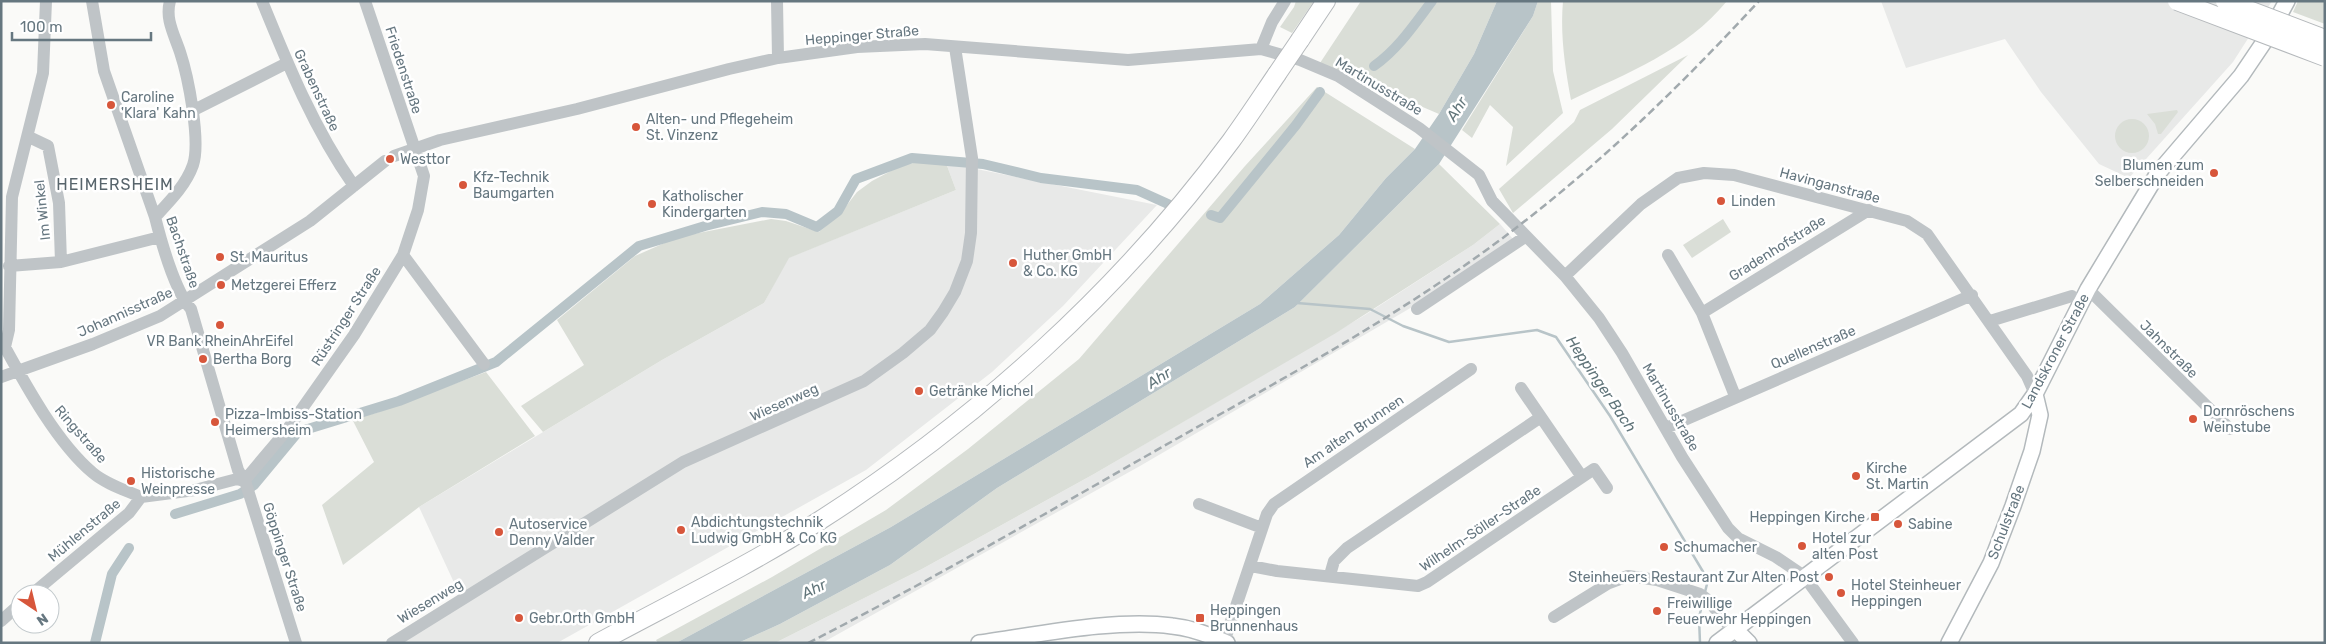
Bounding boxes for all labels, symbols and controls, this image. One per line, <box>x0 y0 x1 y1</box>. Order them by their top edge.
scale bar <box>12 10 151 42</box>
text: 100 m <box>20 18 62 36</box>
street label: Heppinger Straße <box>804 22 920 49</box>
street label: Friedenstraße <box>381 24 426 116</box>
street label: Grabenstraße <box>290 46 343 134</box>
street label: Martinusstraße <box>1332 54 1426 119</box>
place label: Caroline 'Klara' Kahn <box>121 89 196 122</box>
water label: Ahr <box>1442 93 1472 125</box>
marker: Caroline 'Klara' Kahn <box>105 99 117 111</box>
place label: Alten- und Pflegeheim St. Vinzenz <box>646 111 793 144</box>
marker: Alten- und Pflegeheim St. Vinzenz <box>630 121 642 133</box>
place label: Westtor <box>400 151 451 168</box>
marker: Westtor <box>384 153 396 165</box>
place label: Blumen zum Selberschneiden <box>2095 157 2204 190</box>
street label: Havinganstraße <box>1778 164 1882 207</box>
marker: Blumen zum Selberschneiden <box>2208 167 2220 179</box>
place label: Kfz-Technik Baumgarten <box>473 169 554 202</box>
district label: HEIMERSHEIM <box>56 175 174 194</box>
street label: Im Winkel <box>31 179 54 241</box>
marker: Kfz-Technik Baumgarten <box>457 179 469 191</box>
place label: Katholischer Kindergarten <box>662 188 747 221</box>
place label: Linden <box>1731 193 1775 210</box>
marker: Linden <box>1715 195 1727 207</box>
marker: Katholischer Kindergarten <box>646 198 658 210</box>
street label: Gradenhofstraße <box>1726 212 1829 285</box>
street label: Bachstraße <box>162 214 203 291</box>
place label: Huther GmbH & Co. KG <box>1023 247 1112 280</box>
place label: St. Mauritus <box>230 249 308 266</box>
marker: St. Mauritus <box>214 251 226 263</box>
marker: Huther GmbH & Co. KG <box>1007 257 1019 269</box>
street label: Rüstringer Straße <box>308 263 385 369</box>
place label: Metzgerei Efferz <box>231 277 337 294</box>
marker: Metzgerei Efferz <box>215 279 227 291</box>
street label: Johannisstraße <box>75 284 176 341</box>
street label: Landskroner Straße <box>2018 291 2093 412</box>
street label: Jahnstraße <box>2136 317 2201 382</box>
marker: VR Bank RheinAhrEifel <box>214 319 226 331</box>
street label: Quellenstraße <box>1768 322 1858 373</box>
water label: Heppinger Bach <box>1562 332 1640 436</box>
place label: VR Bank RheinAhrEifel <box>147 333 293 350</box>
place label: Bertha Borg <box>213 351 292 368</box>
marker: Bertha Borg <box>197 353 209 365</box>
street label: Martinusstraße <box>1639 360 1703 454</box>
water label: Ahr <box>1143 363 1175 393</box>
street label: Wiesenweg <box>747 380 821 425</box>
place label: Getränke Michel <box>929 383 1033 400</box>
marker: Getränke Michel <box>913 385 925 397</box>
street label: Am alten Brunnen <box>1300 391 1407 471</box>
street label: Ringstraße <box>51 402 110 467</box>
place label: Dornröschens Weinstube <box>2203 403 2295 436</box>
place label: Pizza-Imbiss-Station Heimersheim <box>225 406 362 439</box>
marker: Dornröschens Weinstube <box>2187 413 2199 425</box>
marker: Pizza-Imbiss-Station Heimersheim <box>209 416 221 428</box>
place label: Kirche St. Martin <box>1866 460 1929 493</box>
place label: Historische Weinpresse <box>141 465 215 498</box>
marker: Kirche St. Martin <box>1850 470 1862 482</box>
marker: Historische Weinpresse <box>125 475 137 487</box>
street label: Wilhelm-Söller-Straße <box>1416 481 1544 575</box>
street label: Schulstraße <box>1984 482 2029 562</box>
street label: Mühlenstraße <box>45 495 124 566</box>
street label: Göppinger Straße <box>259 500 310 614</box>
place label: Heppingen Kirche <box>1749 509 1865 526</box>
marker: Heppingen Kirche <box>1869 511 1881 523</box>
place label: Abdichtungstechnik Ludwig GmbH & Co KG <box>691 514 837 547</box>
place label: Autoservice Denny Valder <box>509 516 595 549</box>
place label: Sabine <box>1908 516 1953 533</box>
marker: Sabine <box>1892 518 1904 530</box>
marker: Abdichtungstechnik Ludwig GmbH & Co KG <box>675 524 687 536</box>
marker: Autoservice Denny Valder <box>493 526 505 538</box>
place label: Hotel zur alten Post <box>1812 530 1878 563</box>
place label: Schumacher <box>1674 539 1758 556</box>
marker: Hotel zur alten Post <box>1796 540 1808 552</box>
marker: Schumacher <box>1658 541 1670 553</box>
place label: Steinheuers Restaurant Zur Alten Post <box>1568 569 1820 586</box>
marker: Steinheuers Restaurant Zur Alten Post <box>1823 571 1835 583</box>
street label: Wiesenweg <box>395 575 466 628</box>
water label: Ahr <box>798 575 830 603</box>
place label: Hotel Steinheuer Heppingen <box>1851 577 1962 610</box>
north arrow <box>10 584 60 634</box>
marker: Hotel Steinheuer Heppingen <box>1835 587 1847 599</box>
place label: Freiwillige Feuerwehr Heppingen <box>1667 595 1811 628</box>
place label: Heppingen Brunnenhaus <box>1210 602 1298 635</box>
marker: Freiwillige Feuerwehr Heppingen <box>1651 605 1663 617</box>
text: N <box>33 609 51 629</box>
place label: Gebr.Orth GmbH <box>529 610 635 627</box>
marker: Gebr.Orth GmbH <box>513 612 525 624</box>
marker: Heppingen Brunnenhaus <box>1194 612 1206 624</box>

